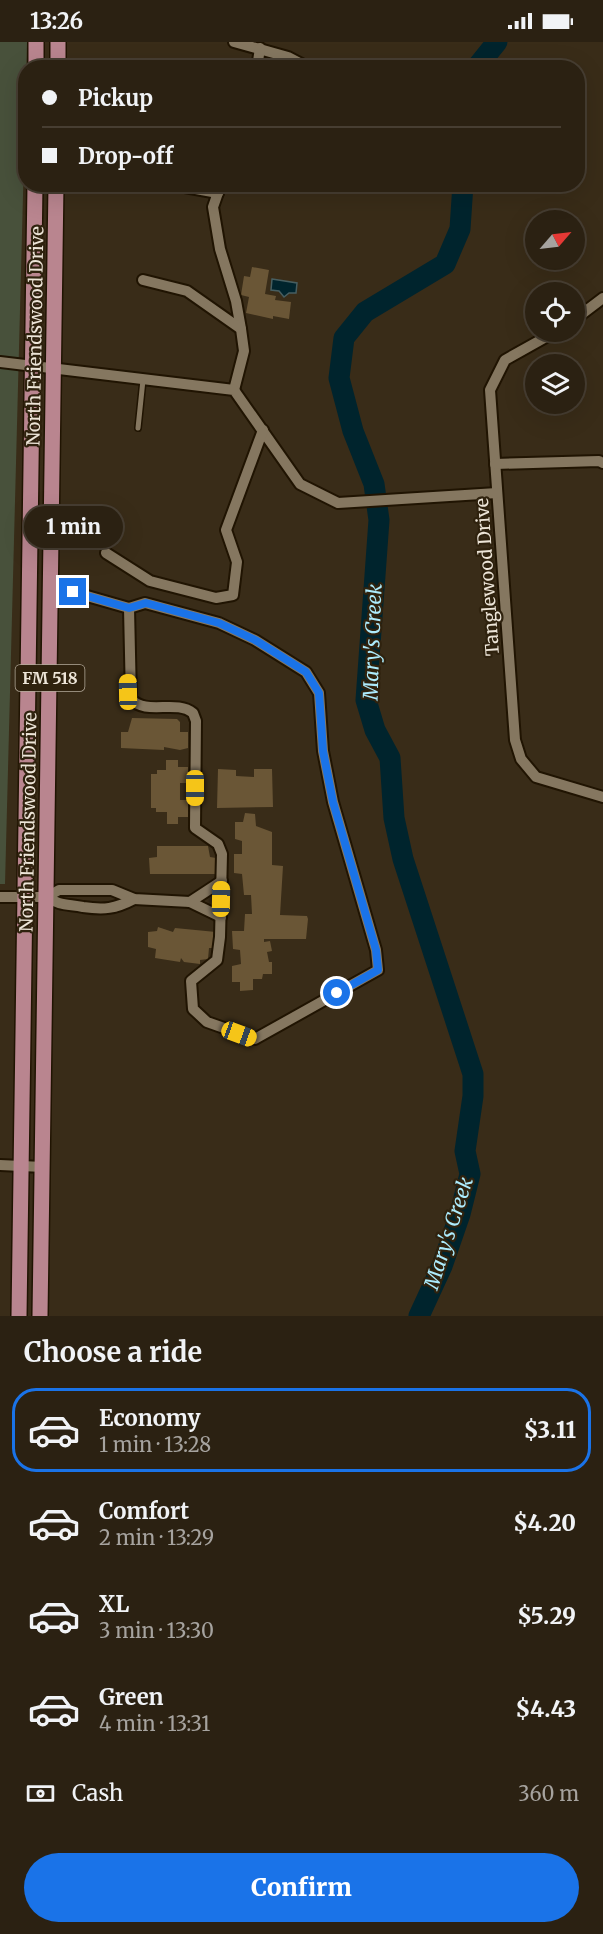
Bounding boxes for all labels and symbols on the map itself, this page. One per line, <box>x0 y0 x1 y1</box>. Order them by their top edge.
north arrow <box>525 210 585 270</box>
street label: North Friendswood Drive <box>22 226 48 446</box>
street label: Tanglewood Drive <box>470 497 504 657</box>
callout: 1 min <box>23 505 122 547</box>
route end <box>59 578 86 605</box>
water label: Mary's Creek <box>357 583 387 702</box>
road number: FM 518 <box>16 665 84 691</box>
car <box>119 674 137 710</box>
street label: North Friendswood Drive <box>15 712 41 932</box>
car <box>186 770 204 806</box>
car <box>212 881 230 917</box>
route start <box>323 979 350 1006</box>
car <box>219 1019 259 1049</box>
water label: Mary's Creek <box>418 1174 478 1293</box>

